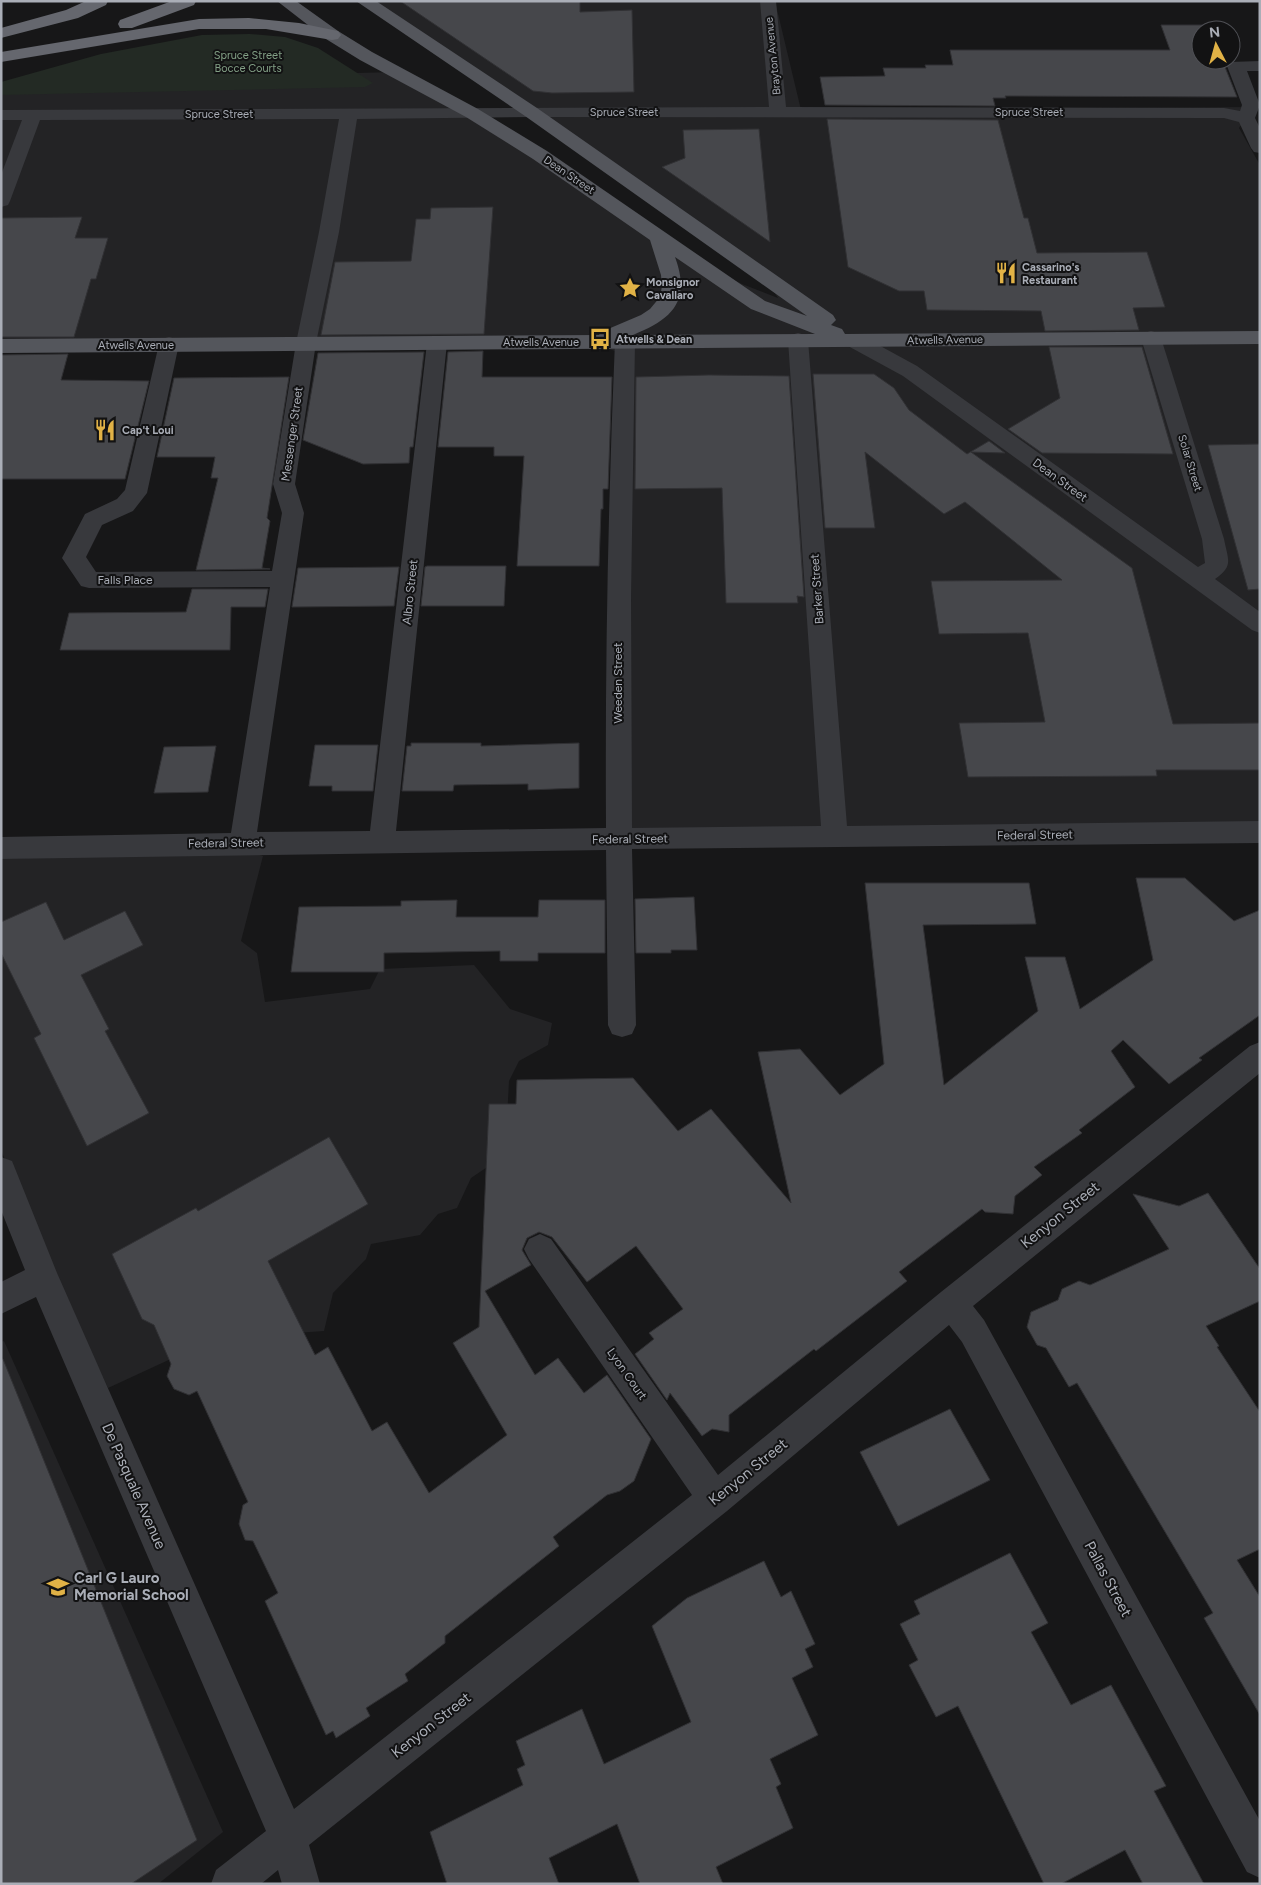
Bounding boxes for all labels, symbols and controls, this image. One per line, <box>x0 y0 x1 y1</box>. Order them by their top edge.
street label: Brayton Avenue <box>762 16 784 96</box>
north arrow <box>1191 20 1241 70</box>
text: N <box>1208 24 1221 42</box>
park label: Spruce Street Bocce Courts <box>214 49 282 75</box>
street label: Spruce Street <box>590 106 658 119</box>
street label: Spruce Street <box>995 106 1063 119</box>
street label: Spruce Street <box>185 108 253 121</box>
street label: Dean Street <box>541 153 597 197</box>
restaurant icon: Cassarino's Restaurant <box>993 260 1019 286</box>
place label: Cassarino's Restaurant <box>1022 261 1079 287</box>
place icon: Monsignor Cavallaro <box>617 275 643 301</box>
place label: Monsignor Cavallaro <box>646 276 700 302</box>
bus stop icon: Atwells & Dean <box>587 326 613 352</box>
place label: Atwells & Dean <box>616 333 692 346</box>
street label: Atwells Avenue <box>907 333 983 347</box>
street label: Atwells Avenue <box>503 336 579 349</box>
street label: Atwells Avenue <box>98 339 174 352</box>
street label: Messenger Street <box>278 385 306 482</box>
restaurant icon: Cap't Loui <box>92 417 118 443</box>
place label: Cap't Loui <box>122 424 174 437</box>
street label: Solar Street <box>1175 433 1205 493</box>
street label: Dean Street <box>1030 455 1090 505</box>
street label: Barker Street <box>808 553 826 625</box>
street label: Albro Street <box>400 558 420 625</box>
street label: Falls Place <box>97 573 153 587</box>
street label: Weeden Street <box>611 642 625 723</box>
street label: Federal Street <box>997 827 1074 843</box>
street label: Federal Street <box>592 831 669 847</box>
street label: Federal Street <box>188 835 265 851</box>
street label: Kenyon Street <box>1017 1178 1103 1252</box>
street label: Lyon Court <box>604 1345 650 1403</box>
street label: De Pasquale Avenue <box>98 1420 170 1552</box>
street label: Kenyon Street <box>705 1435 791 1509</box>
street label: Pallas Street <box>1081 1538 1136 1620</box>
place label: Carl G Lauro Memorial School <box>74 1569 189 1604</box>
school or university icon: Carl G Lauro Memorial School <box>45 1574 71 1600</box>
street label: Kenyon Street <box>388 1688 475 1762</box>

